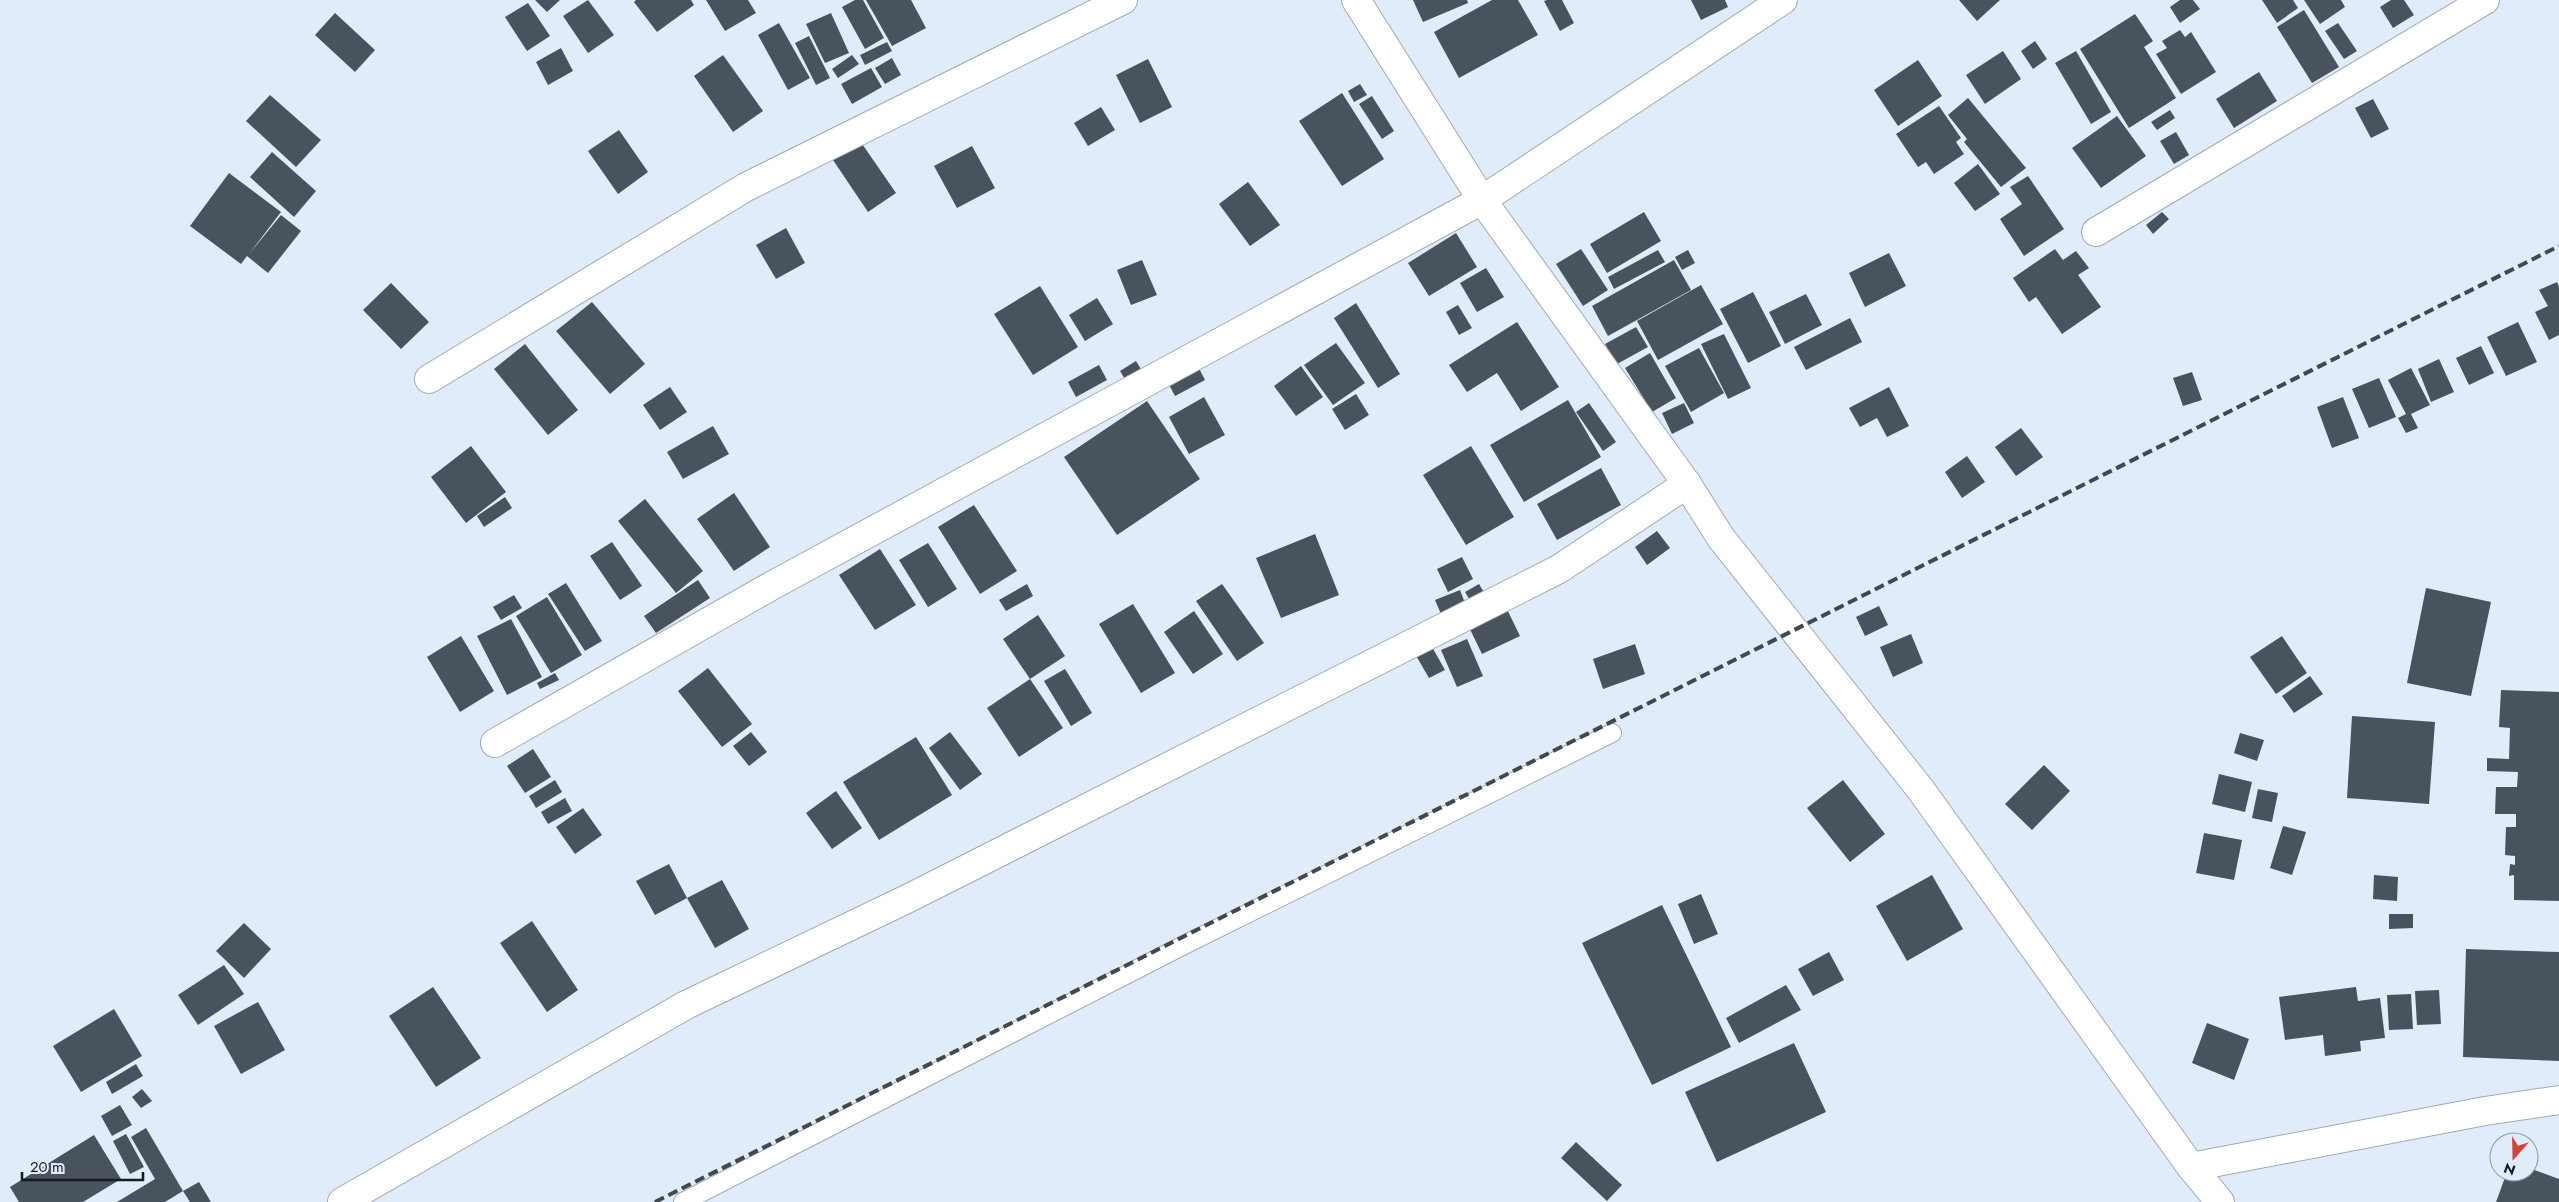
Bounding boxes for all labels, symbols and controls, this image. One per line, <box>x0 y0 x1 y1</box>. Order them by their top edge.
north arrow <box>2489 1132 2539 1182</box>
scale bar <box>22 1150 144 1182</box>
text: 20 m <box>30 1156 64 1178</box>
text: N <box>2501 1158 2518 1181</box>

